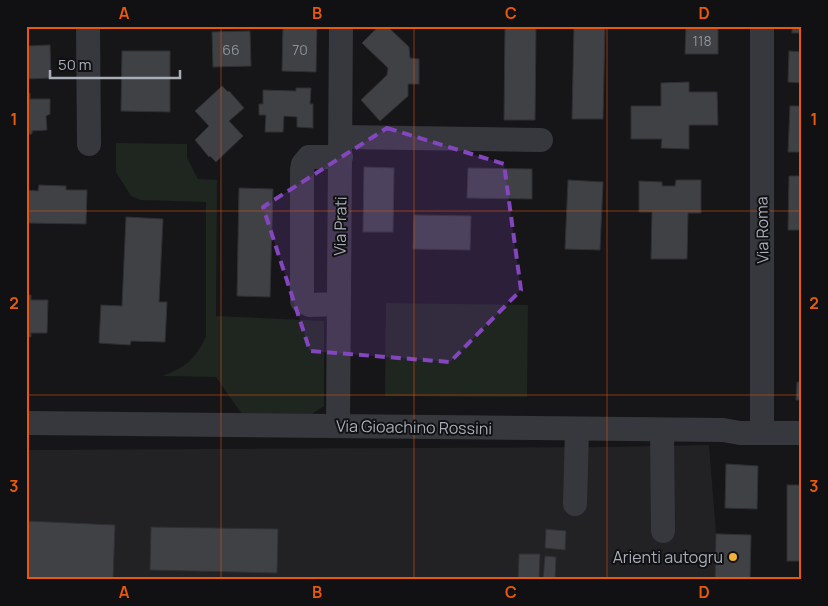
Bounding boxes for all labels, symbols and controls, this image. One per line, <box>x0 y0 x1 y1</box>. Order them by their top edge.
text: A <box>119 2 130 24</box>
text: B <box>312 2 322 24</box>
text: C <box>505 2 517 24</box>
text: D <box>698 2 710 24</box>
house number: 118 <box>692 31 712 50</box>
house number: 66 <box>222 40 240 59</box>
house number: 70 <box>292 40 308 59</box>
scale bar <box>50 48 180 80</box>
text: 50 m <box>58 54 92 75</box>
text: 1 <box>10 108 18 130</box>
text: 1 <box>810 108 818 130</box>
street label: Via Prati <box>328 196 352 256</box>
street label: Via Roma <box>750 196 774 264</box>
text: 2 <box>9 292 19 314</box>
text: 2 <box>809 292 819 314</box>
street label: Via Gioachino Rossini <box>336 415 492 439</box>
text: 3 <box>9 475 19 497</box>
text: 3 <box>809 475 819 497</box>
place label: Arienti autogru <box>613 546 723 568</box>
marker: Arienti autogru <box>727 551 739 563</box>
text: A <box>119 581 130 603</box>
text: B <box>312 581 322 603</box>
text: C <box>505 581 517 603</box>
text: D <box>698 581 710 603</box>

